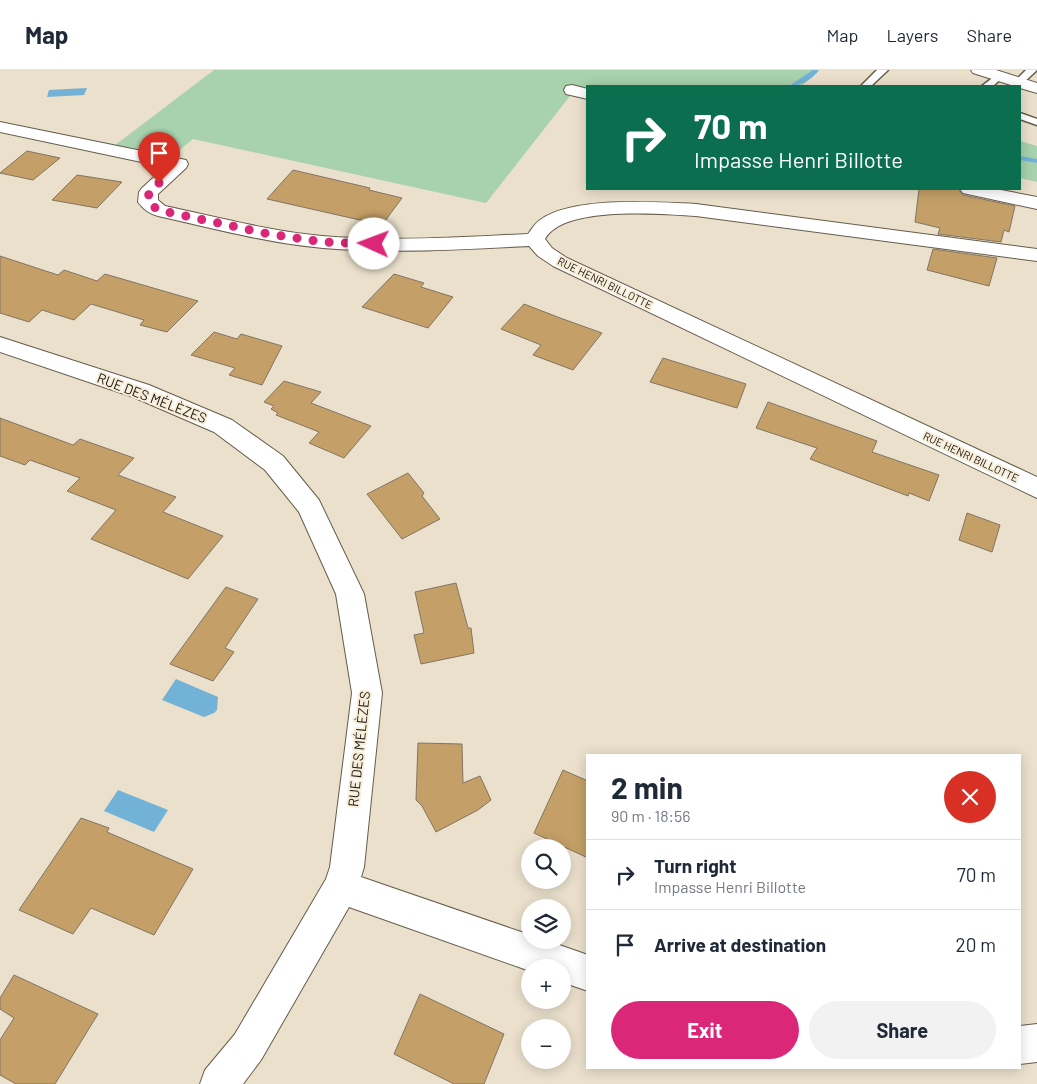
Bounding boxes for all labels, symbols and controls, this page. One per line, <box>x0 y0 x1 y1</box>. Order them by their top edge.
text: Map <box>25 20 68 49</box>
text: Map <box>826 24 858 46</box>
text: Layers <box>886 24 939 46</box>
text: Share <box>967 24 1012 46</box>
text: 70 m <box>694 104 768 146</box>
icon: right <box>611 105 676 170</box>
pin <box>138 132 180 183</box>
icon: arrive <box>145 139 173 167</box>
text: Impasse Henri Billotte <box>694 146 903 172</box>
position arrow <box>347 217 399 269</box>
street label: RUE HENRI BILLOTTE <box>556 254 655 311</box>
street label: RUE DES MÉLÈZES <box>95 369 209 426</box>
street label: RUE HENRI BILLOTTE <box>921 429 1021 485</box>
street label: RUE DES MÉLÈZES <box>344 690 373 808</box>
text: 2 min <box>611 769 683 805</box>
button: close <box>944 771 996 823</box>
text: 90 m · 18:56 <box>611 806 690 825</box>
map controls <box>521 839 571 1069</box>
button: search <box>521 839 571 889</box>
text: Turn right <box>654 854 736 877</box>
icon: right <box>611 861 639 889</box>
text: 70 m <box>957 863 996 886</box>
text: Impasse Henri Billotte <box>654 877 806 896</box>
button: layers <box>521 899 571 949</box>
icon: arrive <box>611 931 639 959</box>
text: Arrive at destination <box>654 933 826 956</box>
text: 20 m <box>956 933 996 956</box>
button: + <box>521 959 571 1009</box>
button: Exit <box>611 1001 799 1059</box>
button: Share <box>809 1001 996 1059</box>
button: − <box>521 1019 571 1069</box>

